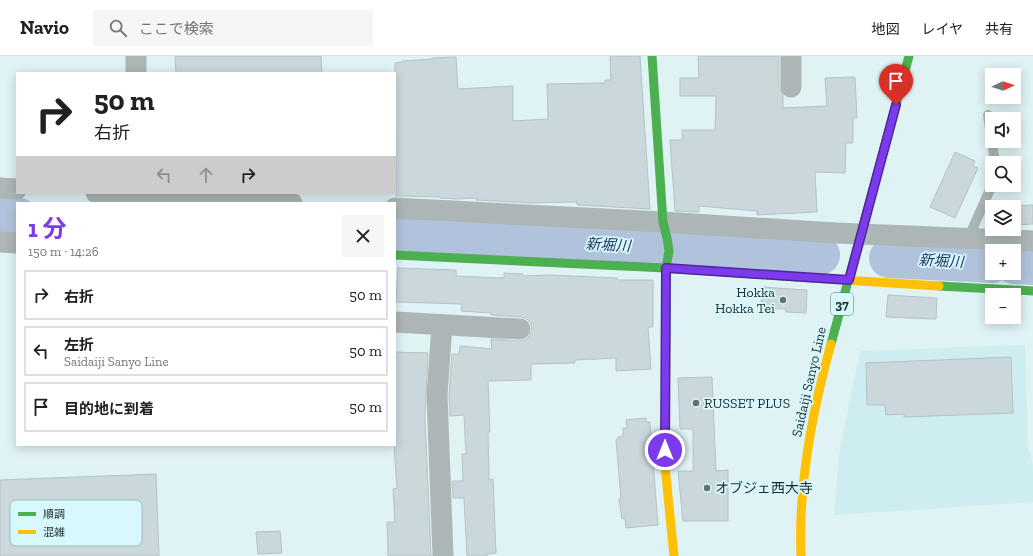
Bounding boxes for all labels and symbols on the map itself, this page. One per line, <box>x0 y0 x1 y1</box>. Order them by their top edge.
pin <box>879 64 913 105</box>
north arrow <box>985 68 1021 104</box>
water label: 新堀川 <box>585 235 633 255</box>
water label: 新堀川 <box>918 251 966 271</box>
place label: Hokka Hokka Tei <box>715 284 775 317</box>
road number: 37 <box>831 293 853 315</box>
marker: Hokka Hokka Tei <box>778 295 788 305</box>
street label: Saidaiji Sanyo Line <box>788 325 830 439</box>
place label: RUSSET PLUS <box>704 395 790 412</box>
marker: RUSSET PLUS <box>691 398 701 408</box>
position arrow <box>644 429 686 471</box>
place label: オブジェ西大寺 <box>715 480 813 497</box>
marker: オブジェ西大寺 <box>702 483 712 493</box>
legend <box>10 500 142 546</box>
text: 順調 <box>43 508 65 521</box>
text: 混雑 <box>43 526 65 539</box>

